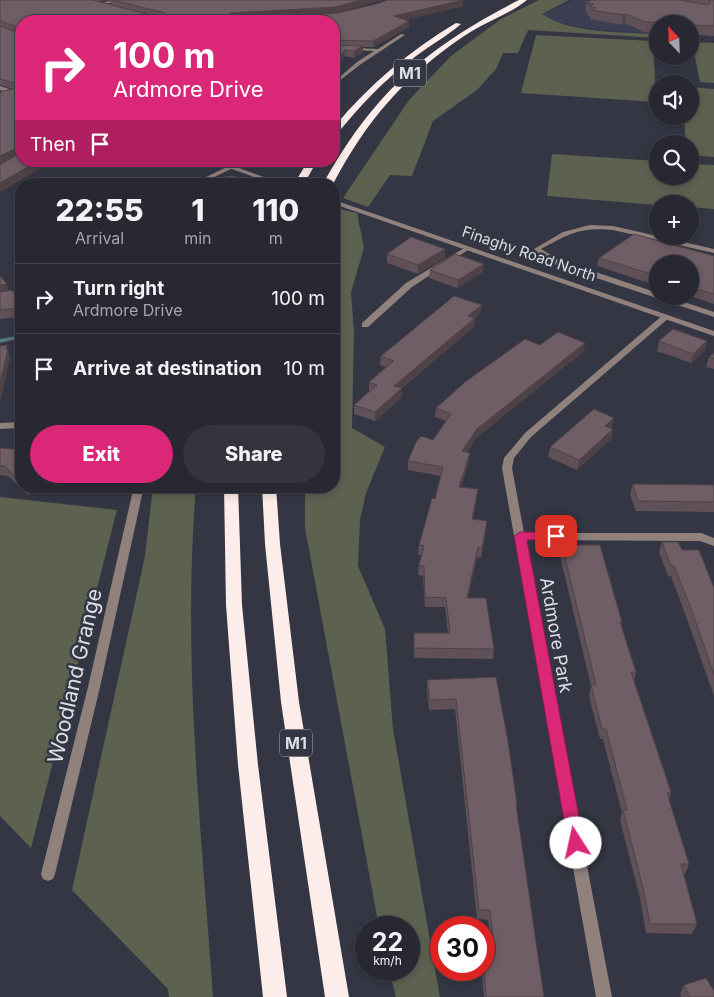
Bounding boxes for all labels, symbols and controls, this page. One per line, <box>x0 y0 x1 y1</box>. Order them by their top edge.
north arrow <box>649 15 699 65</box>
map controls <box>649 15 699 305</box>
text: 100 m <box>113 34 216 76</box>
icon: right <box>30 35 95 100</box>
road number: M1 <box>394 59 426 86</box>
button: sound <box>649 75 699 125</box>
text: Ardmore Drive <box>113 76 264 102</box>
icon: arrive <box>86 130 114 158</box>
text: Then <box>30 133 76 156</box>
button: search <box>649 135 699 185</box>
text: 22:55 <box>56 192 144 228</box>
text: 1 <box>191 192 204 228</box>
text: 110 <box>252 192 299 228</box>
button: + <box>649 195 699 245</box>
street label: Finaghy Road North <box>460 222 599 285</box>
text: Arrival <box>75 228 124 248</box>
text: min <box>184 228 212 248</box>
text: m <box>269 228 283 248</box>
button: − <box>649 255 699 305</box>
text: Turn right <box>73 277 164 300</box>
icon: right <box>30 285 58 313</box>
text: 100 m <box>271 287 325 310</box>
text: Ardmore Drive <box>73 300 183 320</box>
icon: arrive <box>30 355 58 383</box>
text: Arrive at destination <box>73 357 262 380</box>
text: 10 m <box>283 357 325 380</box>
button: Exit <box>30 425 173 483</box>
button: Share <box>183 425 325 483</box>
pin <box>535 515 577 557</box>
icon: arrive <box>542 522 570 550</box>
street label: Ardmore Park <box>536 575 577 694</box>
street label: Woodland Grange <box>42 586 107 766</box>
road number: M1 <box>280 730 312 756</box>
position arrow <box>549 816 601 868</box>
speed limit sign: 30 <box>430 916 495 981</box>
text: 22 <box>372 927 403 957</box>
text: km/h <box>373 953 402 968</box>

